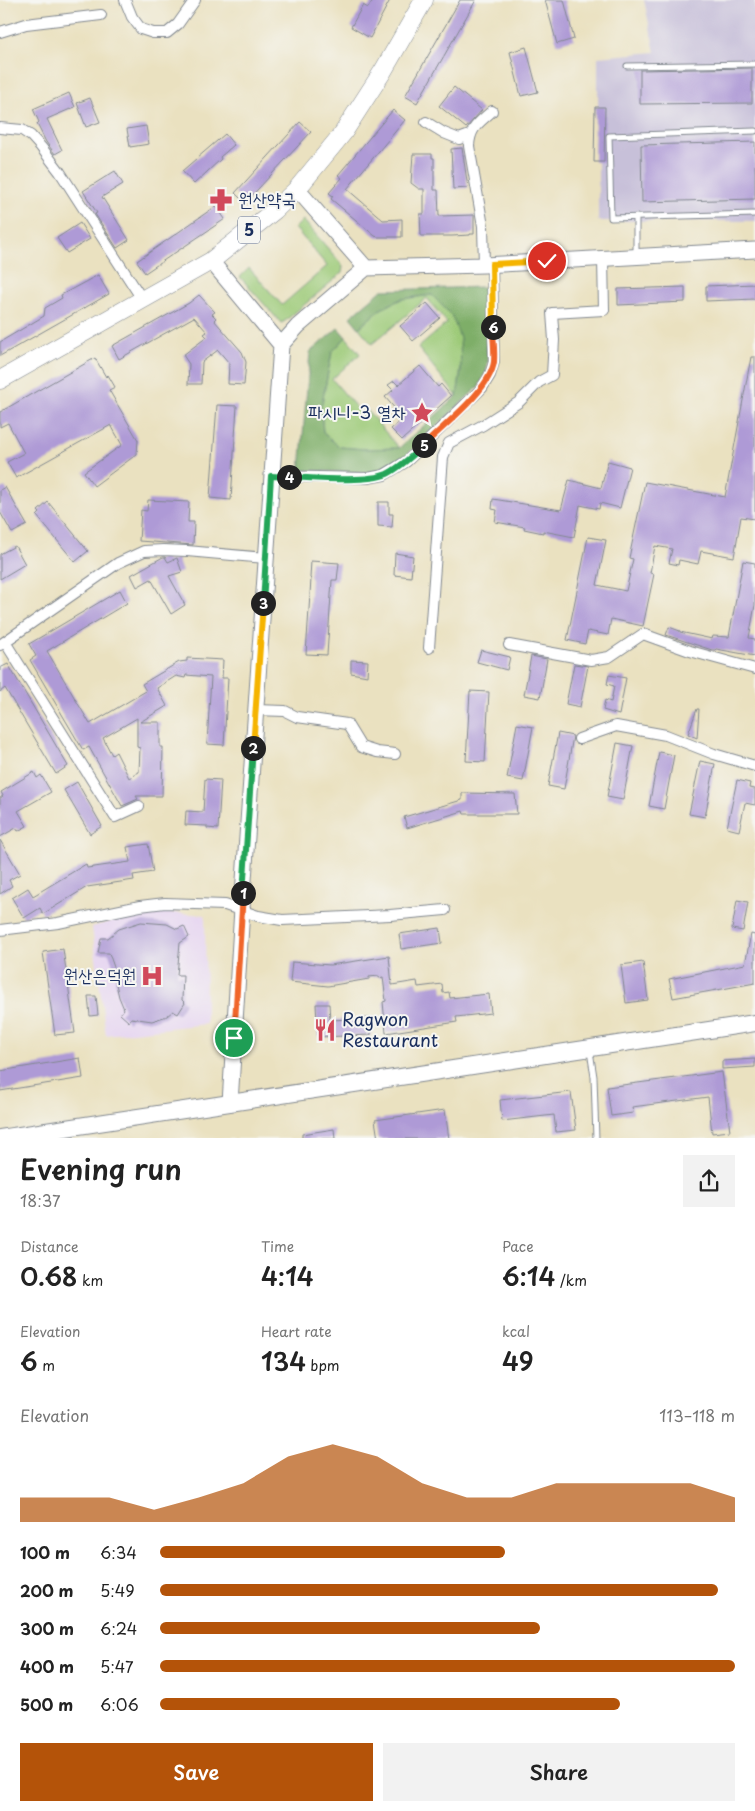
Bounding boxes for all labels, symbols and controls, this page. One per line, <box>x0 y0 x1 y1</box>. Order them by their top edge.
place label: 원산약국 <box>238 185 296 212</box>
pharmacy icon: 원산약국 <box>208 187 234 213</box>
road number: 5 <box>238 216 260 244</box>
pin <box>526 240 568 282</box>
icon: check <box>533 247 561 275</box>
pin: 6 <box>480 314 506 340</box>
text: 6 <box>489 317 498 338</box>
place label: 파시니-3 열차 <box>308 398 406 425</box>
place icon: 파시니-3 열차 <box>409 400 435 426</box>
pin: 5 <box>412 432 436 458</box>
text: 5 <box>420 435 429 456</box>
pin: 4 <box>276 464 302 490</box>
text: 4 <box>285 467 294 488</box>
pin: 3 <box>250 590 276 616</box>
text: 3 <box>259 593 268 614</box>
pin: 2 <box>240 736 266 760</box>
text: 2 <box>249 738 258 759</box>
pin: 1 <box>230 880 256 906</box>
text: 1 <box>240 883 247 904</box>
place label: 원산은덕원 <box>64 961 136 988</box>
hospital icon: 원산은덕원 <box>139 963 165 989</box>
place label: Ragwon Restaurant <box>342 1005 438 1053</box>
pin <box>213 1017 255 1059</box>
restaurant icon: Ragwon Restaurant <box>312 1017 338 1043</box>
icon: arrive <box>220 1024 248 1052</box>
text: Evening run <box>20 1147 182 1190</box>
button: share <box>683 1155 735 1207</box>
text: 18:37 <box>20 1188 61 1212</box>
text: Distance <box>20 1236 79 1257</box>
text: Time <box>261 1236 294 1257</box>
text: Pace <box>502 1236 534 1257</box>
text: 0.68 <box>20 1257 78 1295</box>
text: 4:14 <box>261 1257 314 1295</box>
text: 6:14 <box>502 1257 556 1295</box>
text: km <box>78 1270 103 1291</box>
text: /km <box>556 1270 587 1291</box>
text: Elevation <box>20 1321 80 1342</box>
text: Heart rate <box>261 1321 332 1342</box>
text: kcal <box>502 1321 530 1342</box>
text: 6 <box>20 1342 38 1380</box>
text: 134 <box>261 1342 306 1380</box>
text: 49 <box>502 1342 533 1380</box>
text: m <box>38 1355 55 1376</box>
text: bpm <box>306 1355 340 1376</box>
text: Elevation <box>20 1403 89 1427</box>
text: 113–118 m <box>659 1403 735 1427</box>
text: 100 m <box>20 1540 70 1564</box>
text: 6:34 <box>100 1540 137 1564</box>
text: 200 m <box>20 1578 74 1602</box>
text: 5:49 <box>100 1578 135 1602</box>
text: 300 m <box>20 1616 74 1640</box>
text: 6:24 <box>100 1616 137 1640</box>
text: 400 m <box>20 1654 74 1678</box>
text: 5:47 <box>100 1654 134 1678</box>
text: 500 m <box>20 1692 73 1716</box>
text: 6:06 <box>100 1692 139 1716</box>
button: Save <box>20 1743 373 1801</box>
button: Share <box>383 1743 735 1801</box>

